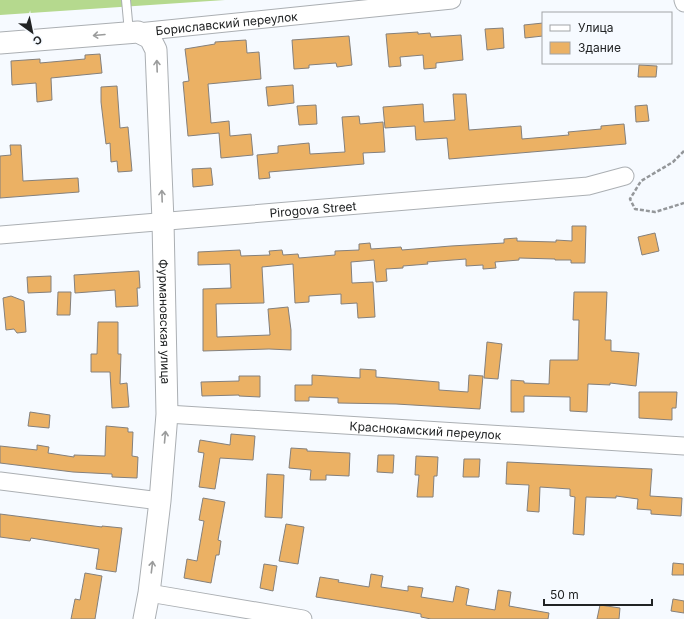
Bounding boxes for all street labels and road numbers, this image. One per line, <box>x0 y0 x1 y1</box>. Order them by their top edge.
street label: Бориславский переулок <box>155 8 299 38</box>
street label: Pirogova Street <box>269 198 357 220</box>
street label: Фурмановская улица <box>156 259 174 384</box>
street label: Краснокамский переулок <box>349 418 502 442</box>

